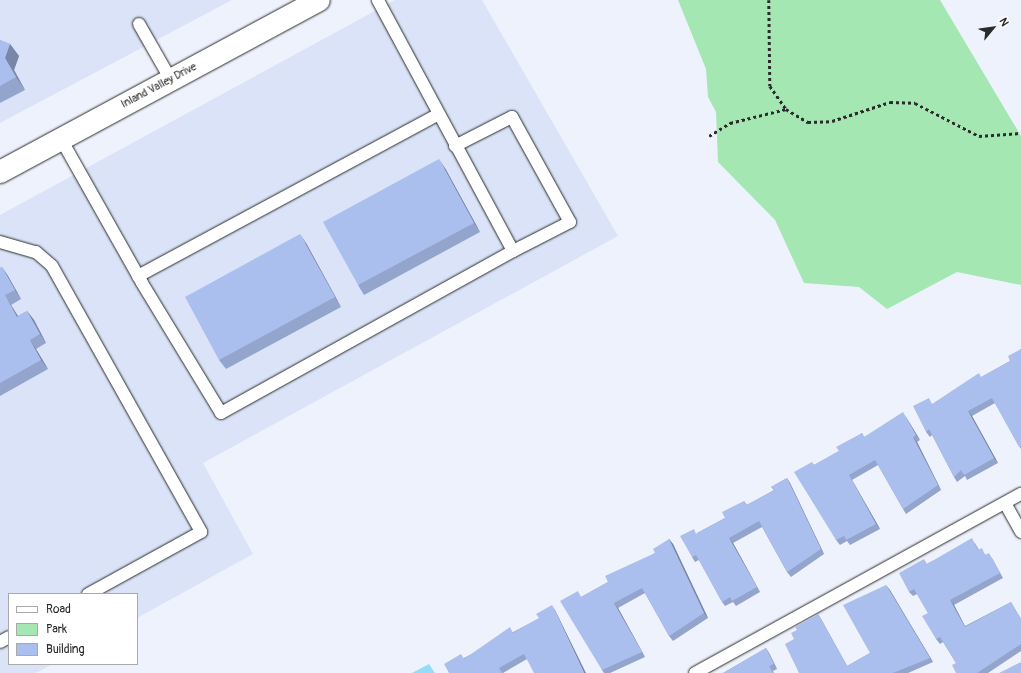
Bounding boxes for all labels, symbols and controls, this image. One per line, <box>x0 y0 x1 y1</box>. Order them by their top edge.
north arrow <box>973 8 1013 48</box>
text: N <box>996 16 1011 28</box>
street label: Inland Valley Drive <box>119 61 199 111</box>
legend <box>8 593 138 665</box>
text: Road <box>46 602 71 617</box>
text: Park <box>46 622 67 637</box>
text: Building <box>46 642 85 657</box>

